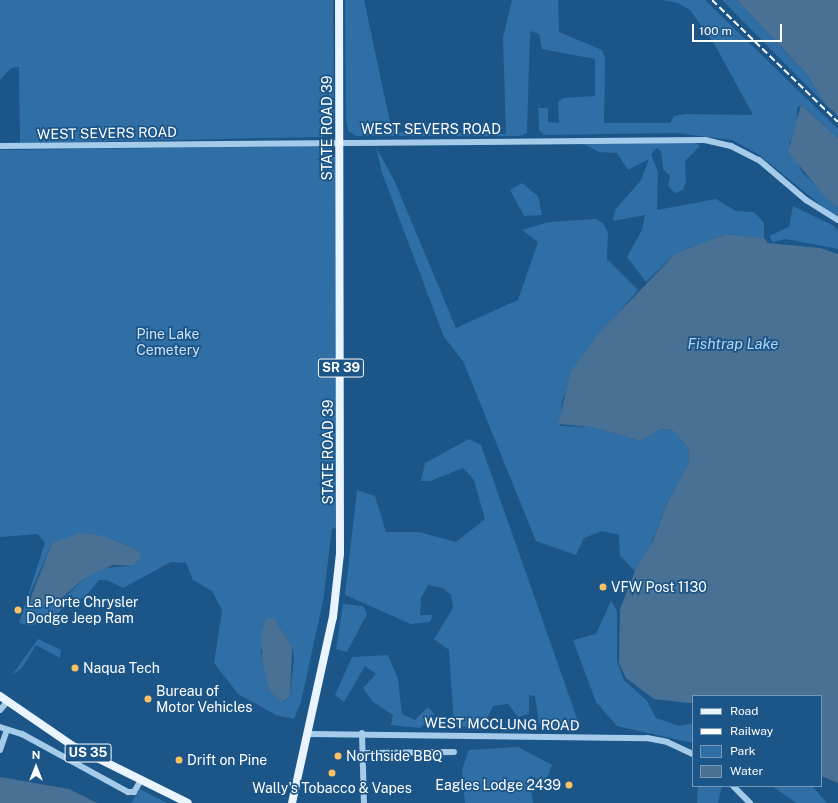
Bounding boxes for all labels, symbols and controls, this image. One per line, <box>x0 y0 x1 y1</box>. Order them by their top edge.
scale bar <box>694 16 784 42</box>
text: 100 m <box>699 24 732 38</box>
street label: STATE ROAD 39 <box>319 76 335 180</box>
street label: WEST SEVERS ROAD <box>361 121 501 137</box>
street label: WEST SEVERS ROAD <box>37 123 177 143</box>
park label: Pine Lake Cemetery <box>136 326 200 358</box>
water label: Fishtrap Lake <box>687 335 779 353</box>
road number: SR 39 <box>317 357 365 379</box>
street label: STATE ROAD 39 <box>320 400 336 504</box>
place label: VFW Post 1130 <box>611 579 707 595</box>
marker: VFW Post 1130 <box>598 582 608 592</box>
place label: La Porte Chrysler Dodge Jeep Ram <box>26 594 139 626</box>
marker: La Porte Chrysler Dodge Jeep Ram <box>13 605 23 615</box>
place label: Naqua Tech <box>83 660 160 676</box>
marker: Naqua Tech <box>70 663 80 673</box>
place label: Bureau of Motor Vehicles <box>156 683 253 716</box>
marker: Bureau of Motor Vehicles <box>143 694 153 704</box>
legend <box>692 695 822 787</box>
text: Road <box>730 704 758 718</box>
street label: WEST MCCLUNG ROAD <box>424 714 580 734</box>
text: Railway <box>730 724 773 738</box>
road number: US 35 <box>64 742 112 764</box>
text: Park <box>730 744 756 758</box>
north arrow <box>16 747 56 787</box>
place label: Northside BBQ <box>346 748 443 764</box>
text: N <box>32 749 40 761</box>
marker: Northside BBQ <box>333 751 343 761</box>
place label: Drift on Pine <box>187 752 267 768</box>
marker: Drift on Pine <box>174 755 184 765</box>
text: Water <box>730 764 763 778</box>
marker: Wally's Tobacco & Vapes <box>327 768 337 778</box>
place label: Eagles Lodge 2439 <box>435 777 561 793</box>
place label: Wally's Tobacco & Vapes <box>252 780 412 796</box>
marker: Eagles Lodge 2439 <box>564 780 574 790</box>

